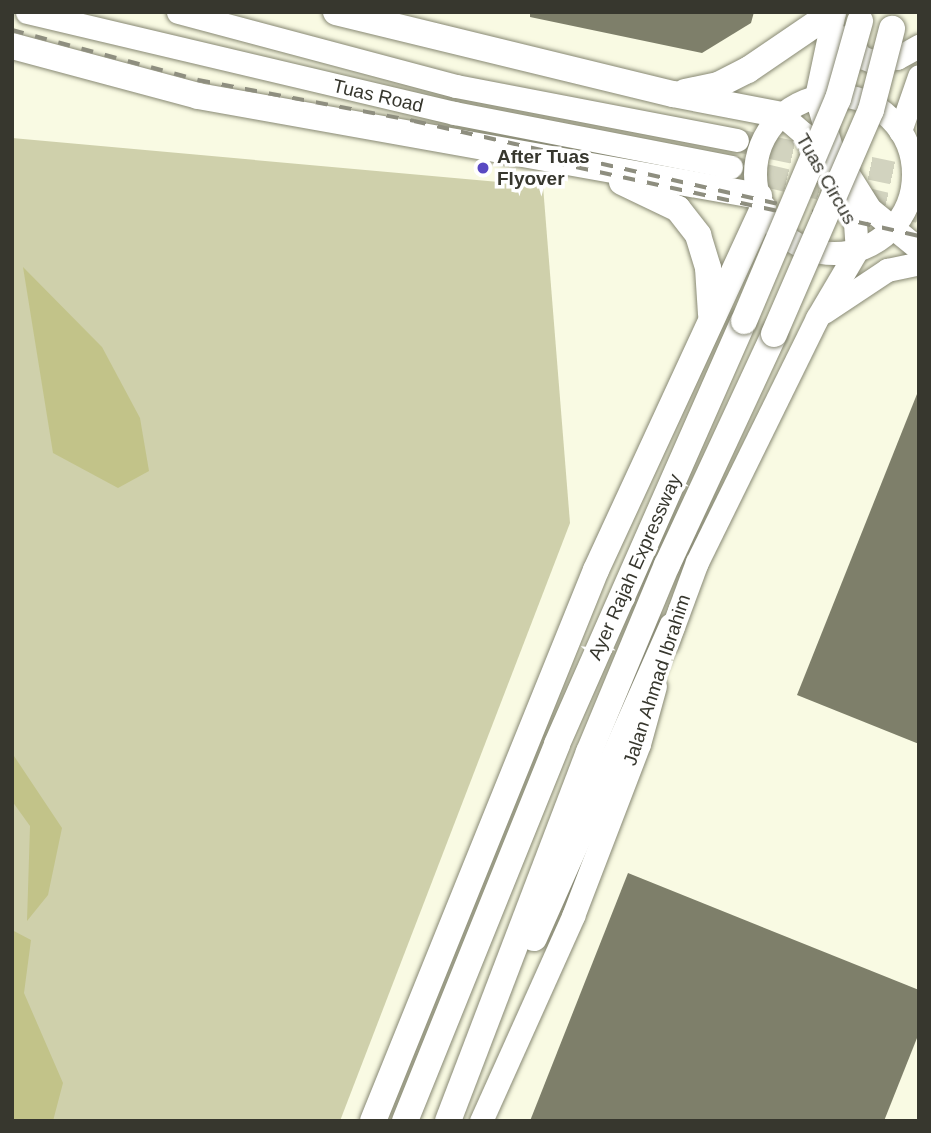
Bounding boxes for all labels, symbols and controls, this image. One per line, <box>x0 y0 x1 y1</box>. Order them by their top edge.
street label: Tuas Road <box>330 75 426 117</box>
street label: Tuas Circus <box>791 130 861 228</box>
place label: After Tuas Flyover <box>497 146 590 190</box>
marker: After Tuas Flyover <box>475 160 491 176</box>
street label: Ayer Rajah Expressway <box>584 470 686 664</box>
street label: Jalan Ahmad Ibrahim <box>618 591 696 769</box>

